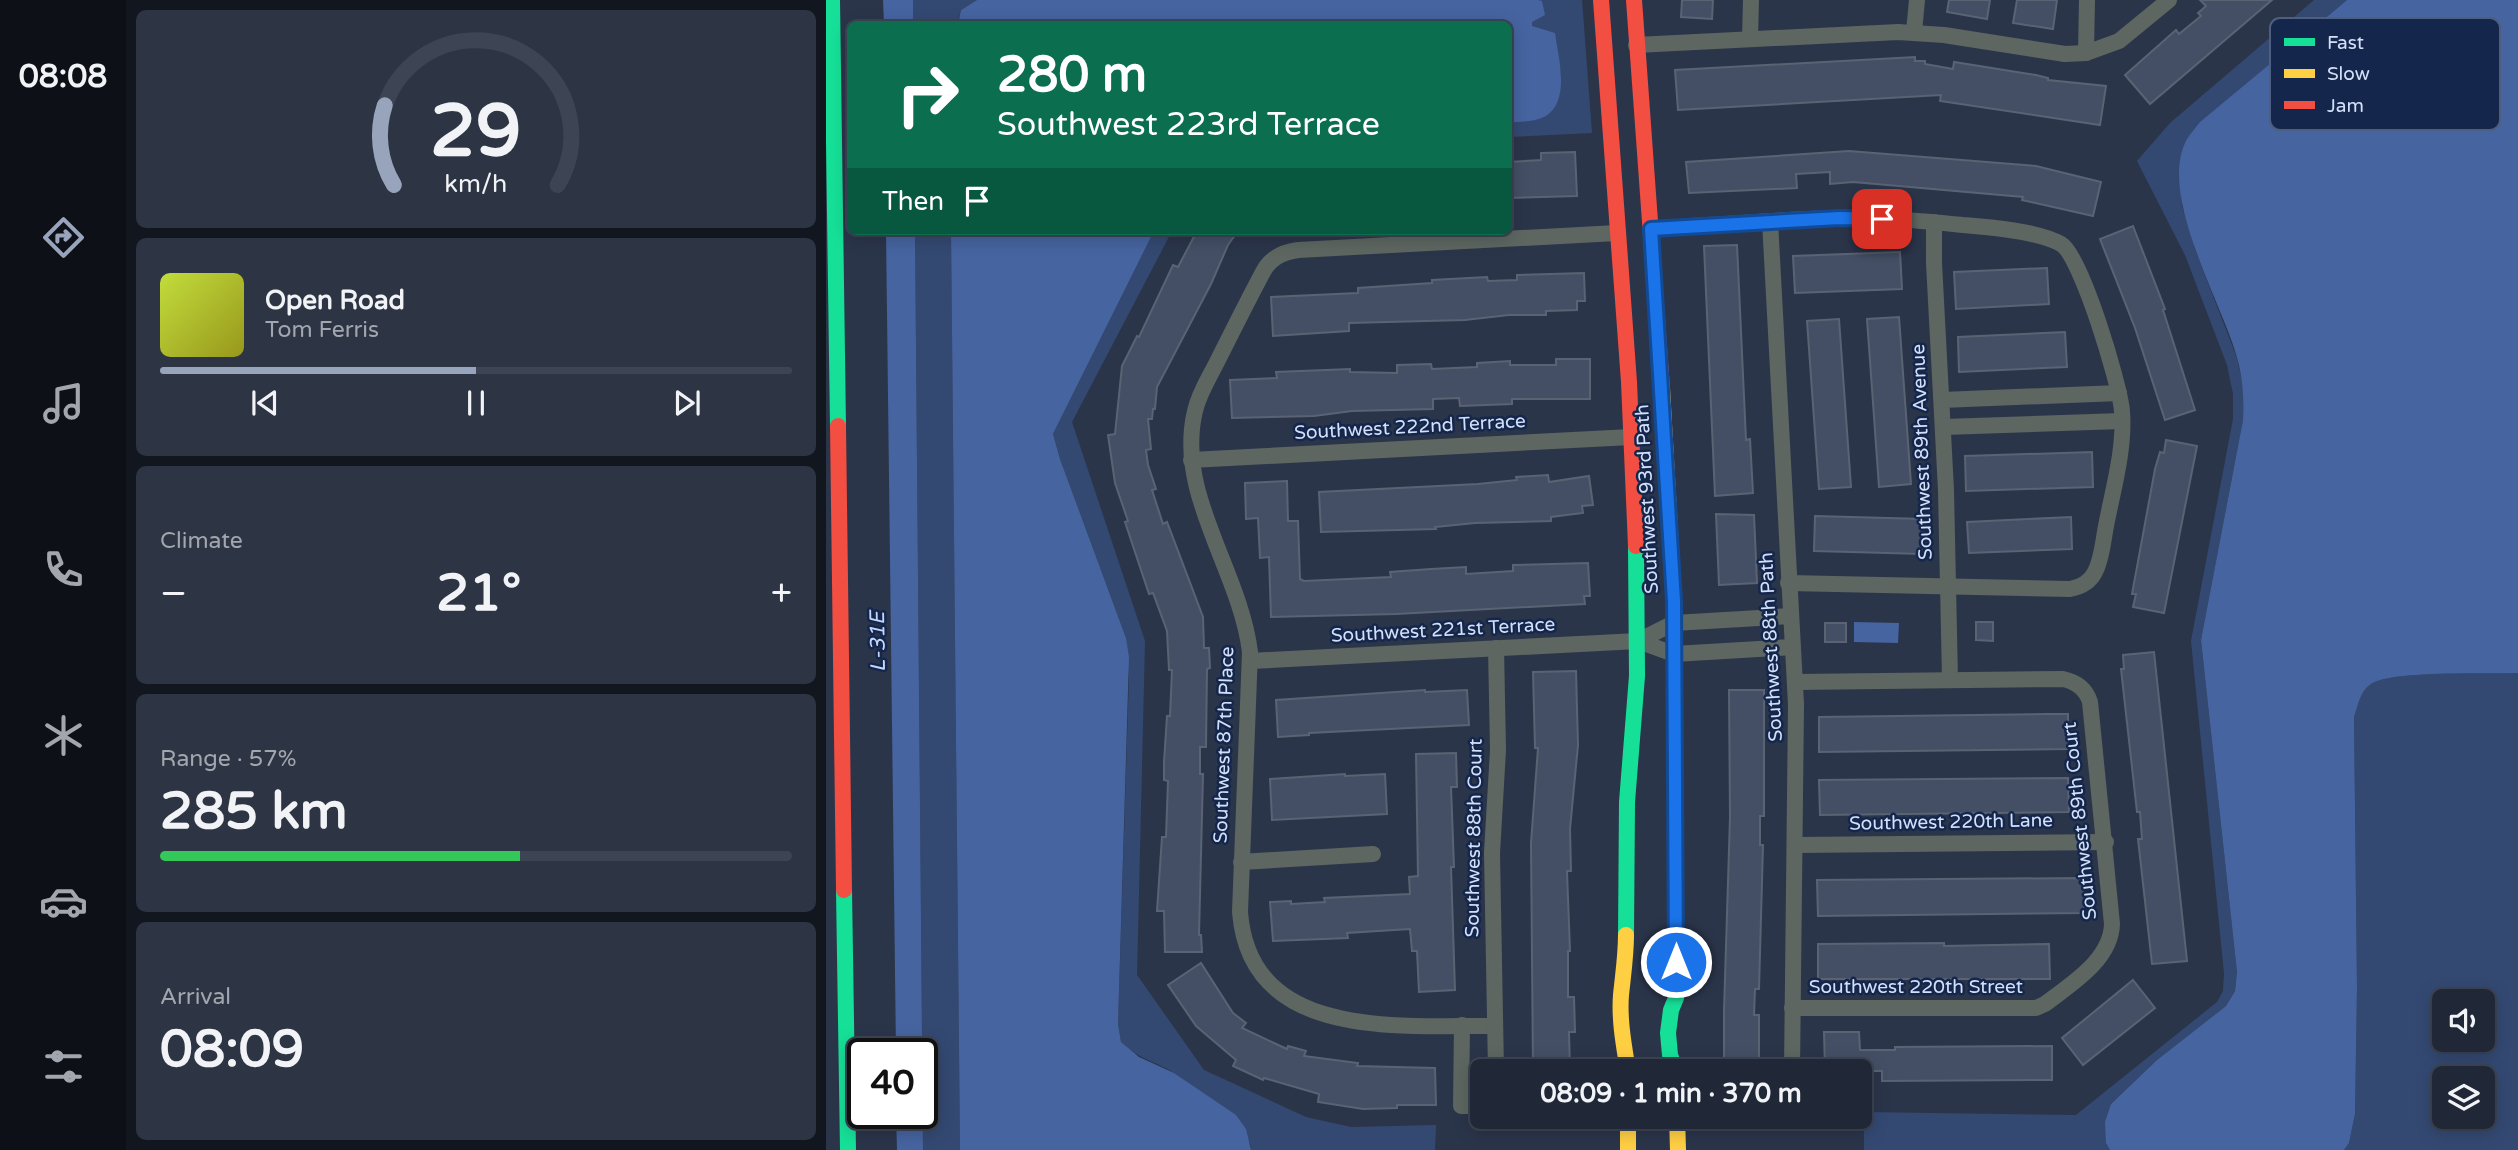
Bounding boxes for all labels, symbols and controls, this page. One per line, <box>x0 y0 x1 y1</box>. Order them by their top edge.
legend <box>2270 18 2500 130</box>
text: Fast <box>2327 32 2364 54</box>
text: 280 m <box>997 46 1147 105</box>
icon: right <box>882 49 973 140</box>
text: 08:08 <box>19 58 107 96</box>
text: Slow <box>2327 63 2370 85</box>
text: 29 <box>430 88 522 176</box>
text: Jam <box>2327 95 2364 117</box>
text: Southwest 223rd Terrace <box>997 106 1380 144</box>
text: km/h <box>445 169 507 199</box>
icon: arrive <box>958 182 996 220</box>
text: Then <box>882 186 944 217</box>
pin <box>1852 189 1912 249</box>
icon: arrive <box>1863 200 1901 238</box>
icon: directions <box>39 213 88 262</box>
text: Open Road <box>265 285 405 316</box>
text: Tom Ferris <box>265 316 379 344</box>
street label: Southwest 89th Avenue <box>1907 344 1937 560</box>
icon: music <box>39 379 88 428</box>
icon: previous <box>246 384 284 422</box>
icon: pause <box>457 384 495 422</box>
icon: next <box>668 384 706 422</box>
street label: Southwest 93rd Path <box>1631 404 1663 594</box>
street label: Southwest 222nd Terrace <box>1294 410 1526 444</box>
text: Climate <box>160 527 243 555</box>
icon: phone <box>39 545 88 594</box>
street label: Southwest 88th Path <box>1755 552 1787 742</box>
text: 21° <box>436 562 521 625</box>
text: − <box>160 571 187 617</box>
text: + <box>771 571 792 617</box>
water label: L-31E <box>865 609 891 672</box>
street label: Southwest 221st Terrace <box>1330 613 1556 647</box>
street label: Southwest 87th Place <box>1210 646 1238 844</box>
icon: climate <box>39 711 88 760</box>
street label: Southwest 89th Court <box>2059 721 2101 921</box>
street label: Southwest 88th Court <box>1461 739 1487 937</box>
text: Range · 57% <box>160 745 296 773</box>
text: 285 km <box>160 780 348 843</box>
street label: Southwest 220th Lane <box>1849 809 2053 835</box>
icon: car <box>39 877 88 926</box>
position arrow <box>1639 925 1713 999</box>
street label: Southwest 220th Street <box>1809 976 2023 998</box>
text: Arrival <box>160 983 231 1011</box>
map controls <box>2432 989 2495 1129</box>
button: sound <box>2432 989 2495 1052</box>
text: 08:09 <box>160 1018 304 1081</box>
speed limit sign: 40 <box>847 1038 938 1129</box>
icon: filters <box>39 1042 88 1091</box>
button: layers <box>2432 1066 2495 1129</box>
text: 08:09 · 1 min · 370 m <box>1540 1078 1802 1109</box>

